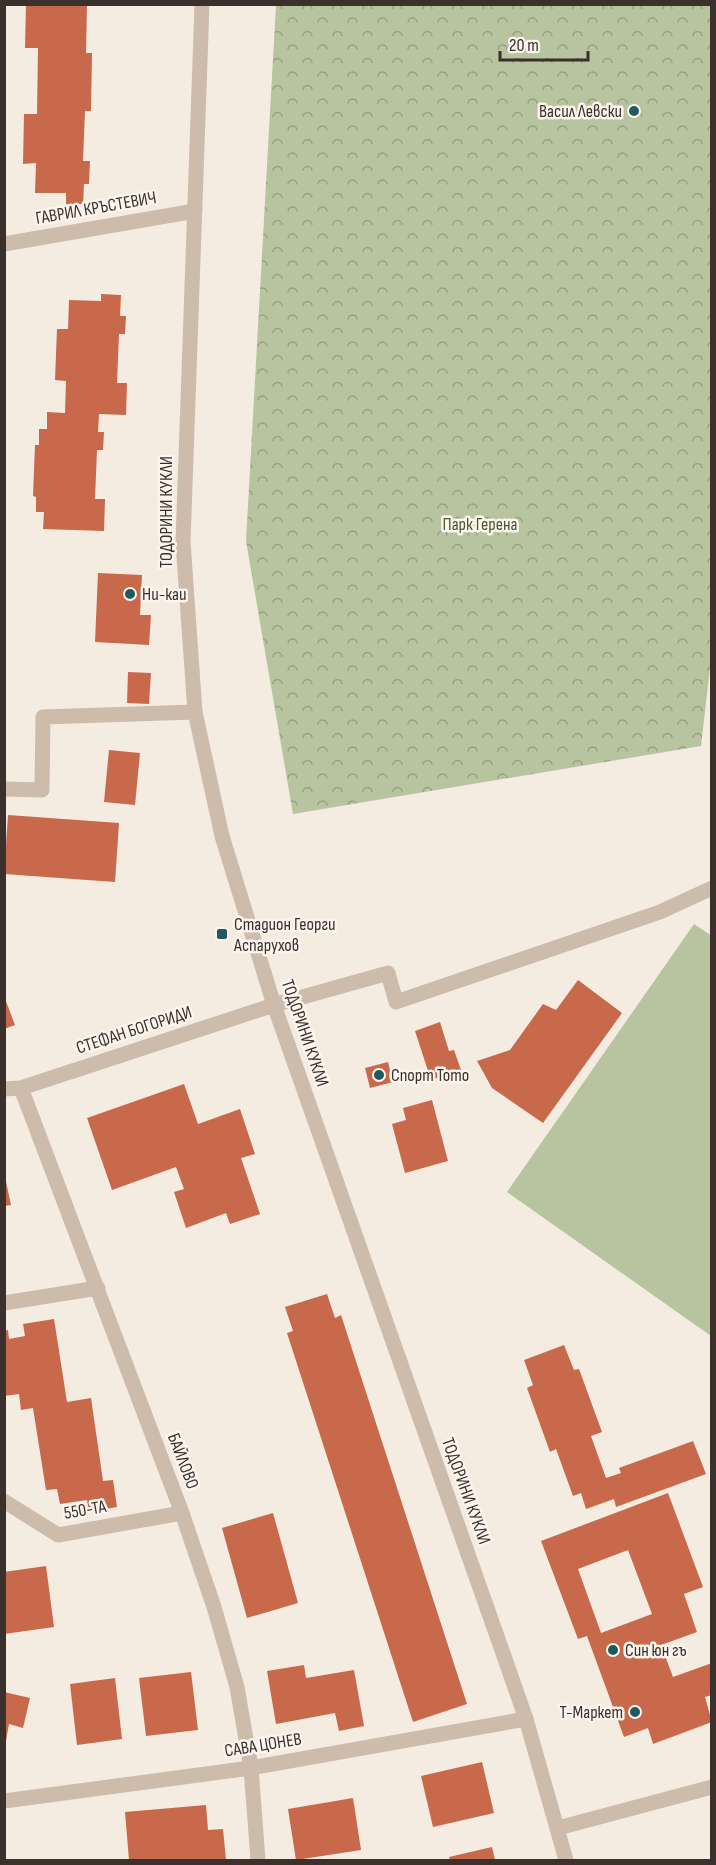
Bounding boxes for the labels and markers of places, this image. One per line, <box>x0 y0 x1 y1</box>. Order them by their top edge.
place label: Васил Левски <box>539 101 622 122</box>
marker: Васил Левски <box>627 104 641 118</box>
place label: Ни-каи <box>142 584 186 605</box>
marker: Ни-каи <box>123 587 137 601</box>
place label: Стадион Георги Аспарухов <box>233 914 336 956</box>
marker: Стадион Георги Аспарухов <box>215 927 229 941</box>
place label: Спорт Тото <box>391 1065 469 1086</box>
marker: Спорт Тото <box>372 1068 386 1082</box>
place label: Син юн гъ <box>625 1640 687 1661</box>
marker: Син юн гъ <box>606 1643 620 1657</box>
place label: Т-Маркет <box>559 1702 623 1723</box>
marker: Т-Маркет <box>628 1705 642 1719</box>

